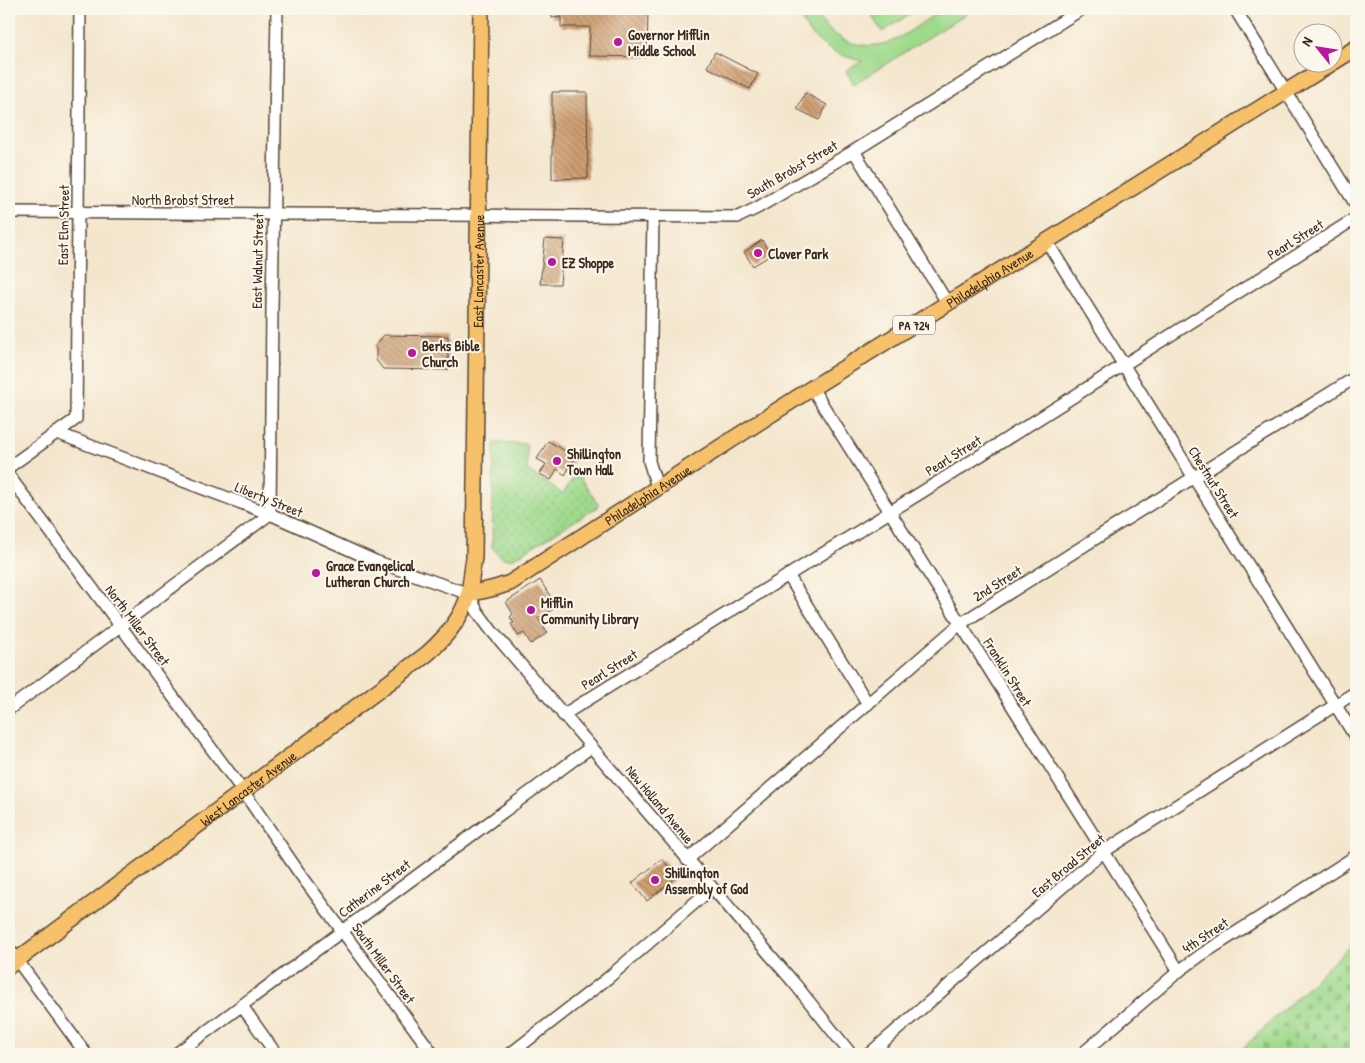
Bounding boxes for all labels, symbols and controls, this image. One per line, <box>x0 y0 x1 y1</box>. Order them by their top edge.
north arrow <box>1292 22 1342 72</box>
place label: Governor Mifflin Middle School <box>628 25 710 60</box>
text: N <box>1296 33 1317 49</box>
marker: Governor Mifflin Middle School <box>612 36 624 48</box>
street label: South Brobst Street <box>743 135 841 203</box>
street label: East Elm Street <box>53 184 73 265</box>
street label: North Brobst Street <box>132 190 234 209</box>
street label: East Walnut Street <box>247 213 267 309</box>
street label: East Lancaster Avenue <box>467 214 488 328</box>
street label: Pearl Street <box>1263 214 1327 264</box>
street label: Philadelphia Avenue <box>942 243 1037 312</box>
place label: Clover Park <box>768 244 828 263</box>
marker: Clover Park <box>752 247 764 259</box>
place label: EZ Shoppe <box>562 253 614 274</box>
marker: EZ Shoppe <box>546 256 558 268</box>
road number: PA 724 <box>893 316 935 334</box>
place label: Berks Bible Church <box>422 336 480 371</box>
marker: Berks Bible Church <box>406 347 418 359</box>
street label: Pearl Street <box>921 430 985 480</box>
street label: Chestnut Street <box>1184 442 1244 522</box>
place label: Shillington Town Hall <box>566 444 621 479</box>
marker: Shillington Town Hall <box>551 455 563 467</box>
street label: Philadelphia Avenue <box>601 459 694 529</box>
street label: Liberty Street <box>232 477 306 522</box>
place label: Grace Evangelical Lutheran Church <box>326 556 415 591</box>
street label: 2nd Street <box>969 560 1025 605</box>
marker: Grace Evangelical Lutheran Church <box>310 567 322 579</box>
street label: North Miller Street <box>101 581 175 669</box>
place label: Mifflin Community Library <box>541 593 639 630</box>
marker: Mifflin Community Library <box>525 604 537 616</box>
street label: Franklin Street <box>979 633 1037 710</box>
street label: Pearl Street <box>577 644 641 694</box>
street label: West Lancaster Avenue <box>196 745 300 830</box>
street label: New Holland Avenue <box>622 761 699 848</box>
street label: East Broad Street <box>1027 829 1109 901</box>
street label: Catherine Street <box>334 855 414 921</box>
place label: Shillington Assembly of God <box>665 863 749 900</box>
marker: Shillington Assembly of God <box>649 874 661 886</box>
street label: 4th Street <box>1178 913 1232 957</box>
street label: South Miller Street <box>348 919 420 1008</box>

